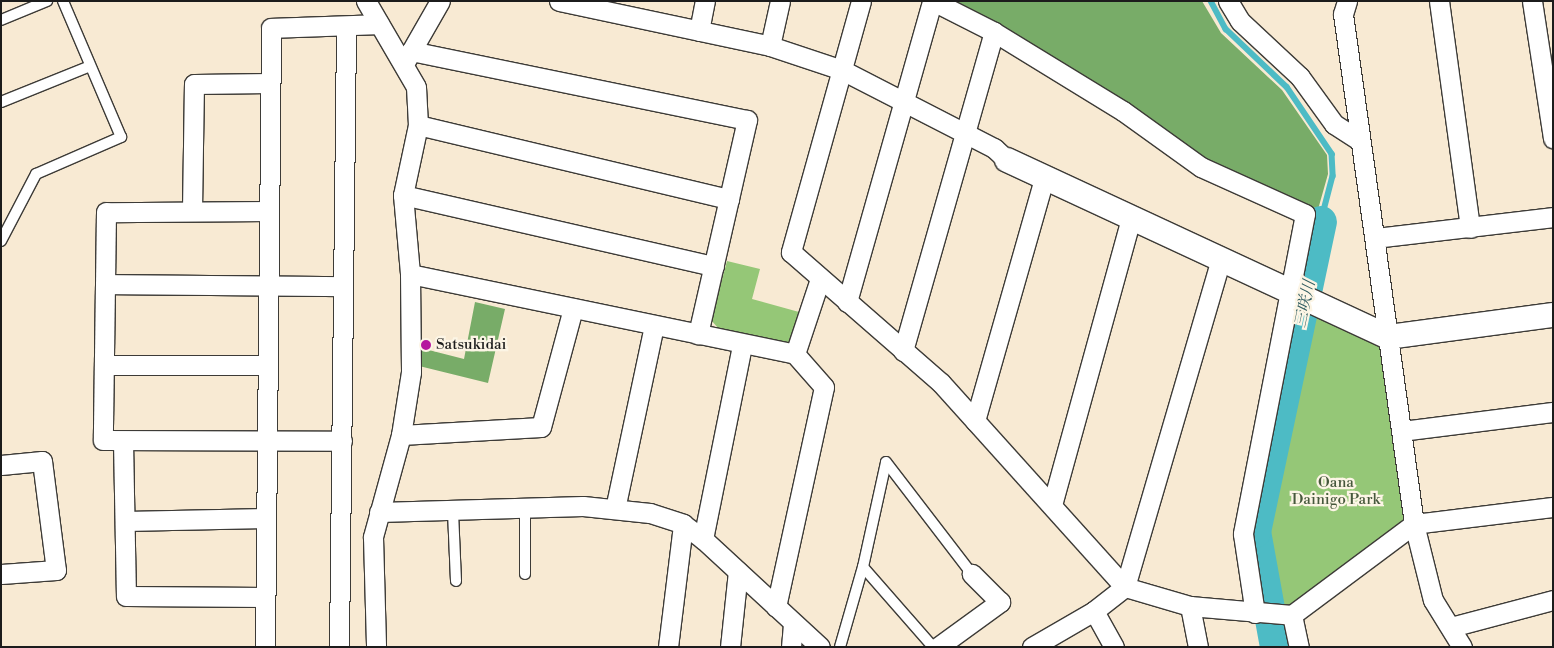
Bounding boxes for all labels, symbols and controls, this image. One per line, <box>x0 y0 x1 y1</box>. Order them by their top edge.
water label: 三咲川 <box>1291 279 1319 329</box>
place label: Satsukidai <box>436 336 506 354</box>
marker: Satsukidai <box>420 339 432 351</box>
park label: Oana Dainigo Park <box>1292 473 1380 508</box>

